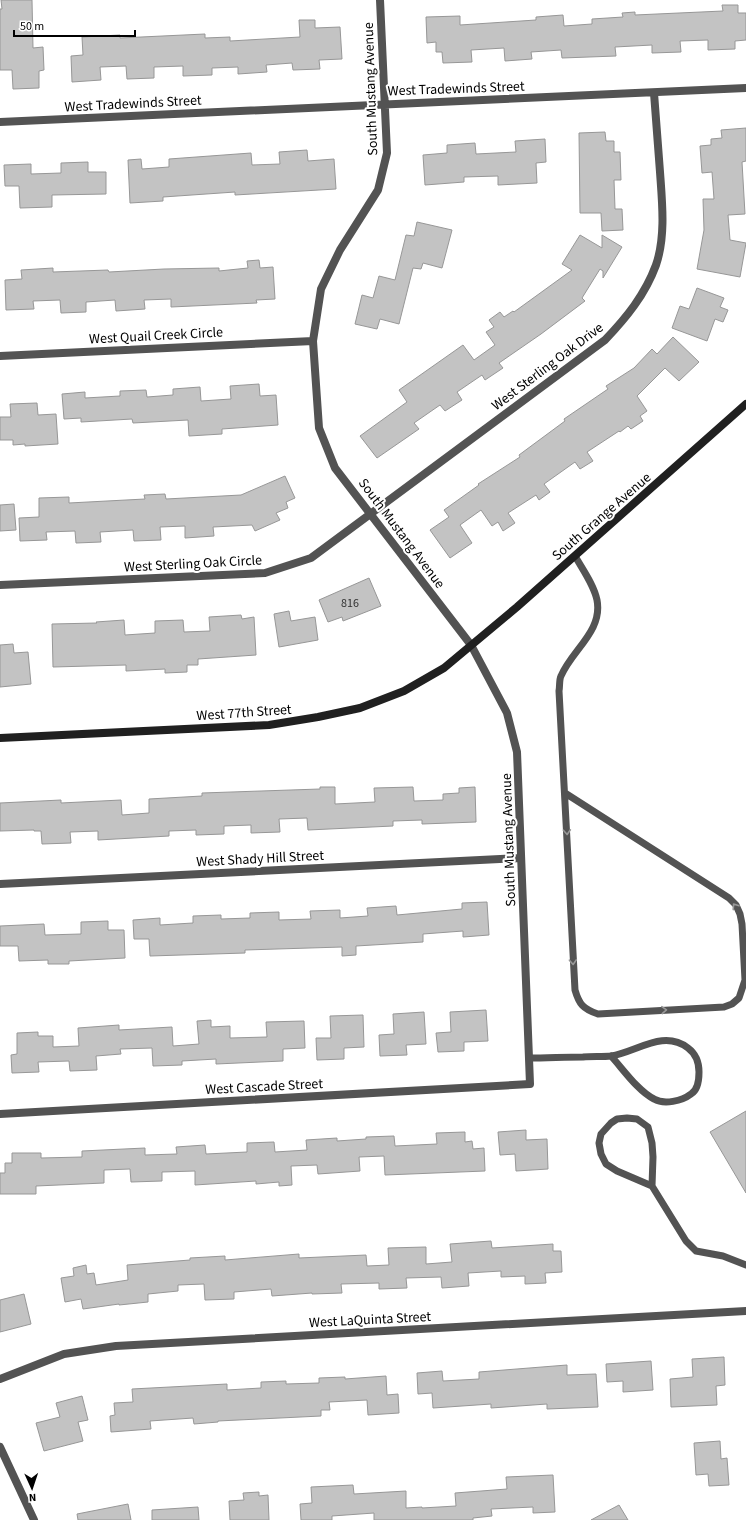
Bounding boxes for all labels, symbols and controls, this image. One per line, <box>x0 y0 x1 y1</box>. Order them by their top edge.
scale bar <box>14 12 135 38</box>
text: 50 m <box>20 18 44 35</box>
street label: South Mustang Avenue <box>359 22 383 156</box>
street label: West Tradewinds Street <box>387 77 525 101</box>
street label: West Tradewinds Street <box>64 90 202 118</box>
street label: West Sterling Oak Drive <box>487 318 608 416</box>
street label: West Quail Creek Circle <box>89 322 224 349</box>
street label: South Grange Avenue <box>548 468 656 565</box>
street label: South Mustang Avenue <box>353 474 449 593</box>
street label: West Sterling Oak Circle <box>124 550 263 578</box>
house number: 816 <box>341 595 359 612</box>
street label: West 77th Street <box>196 700 293 726</box>
street label: South Mustang Avenue <box>497 773 521 907</box>
one-way arrow <box>562 829 571 835</box>
street label: West Shady Hill Street <box>196 846 325 872</box>
one-way arrow <box>733 904 740 911</box>
one-way arrow <box>569 959 578 965</box>
one-way arrow <box>661 1006 667 1015</box>
street label: West Cascade Street <box>205 1074 324 1100</box>
street label: West LaQuinta Street <box>308 1307 432 1333</box>
north arrow <box>12 1468 52 1508</box>
text: N <box>28 1490 37 1505</box>

